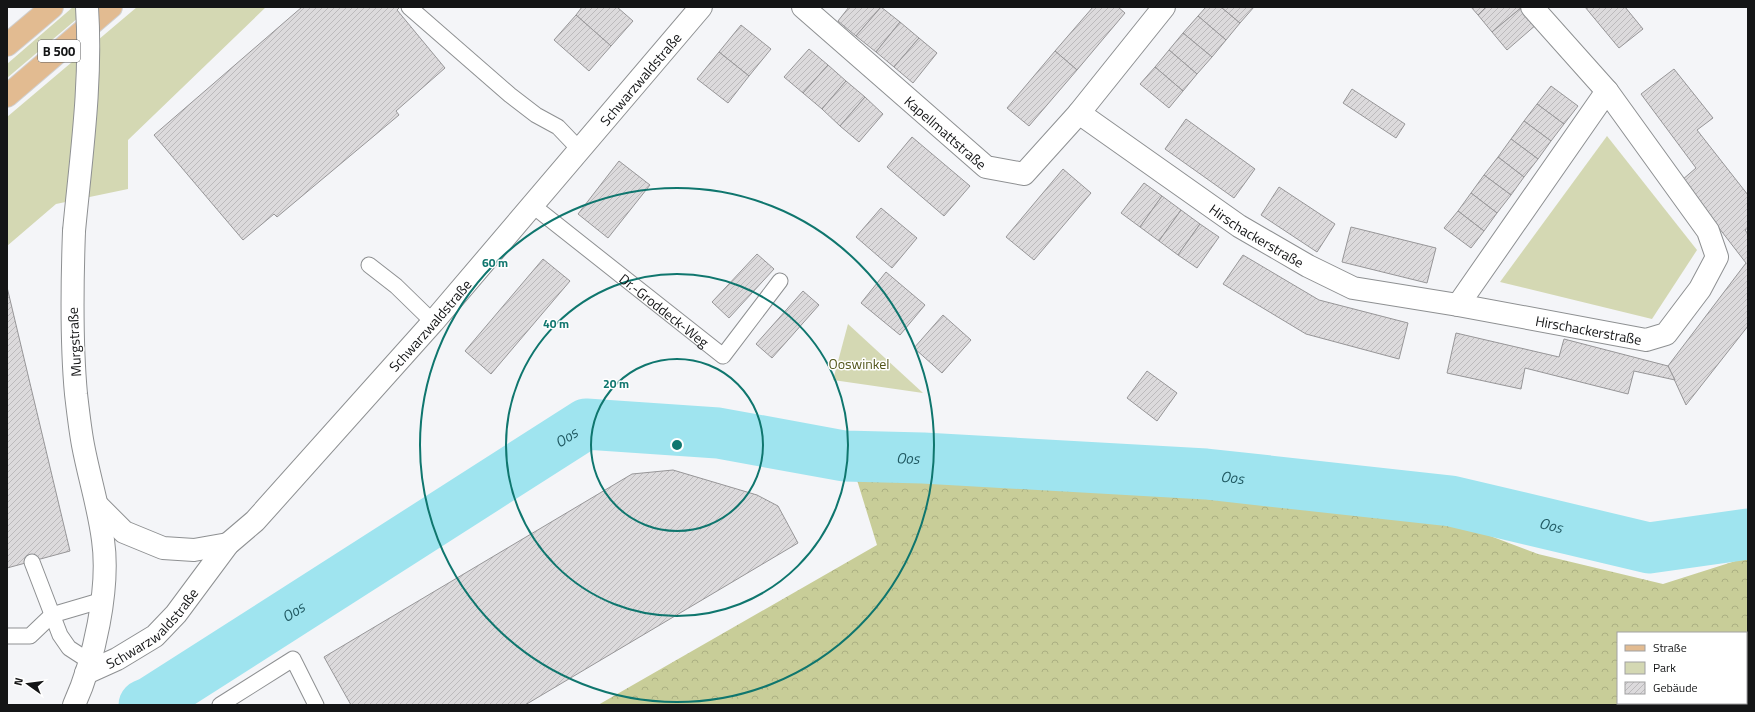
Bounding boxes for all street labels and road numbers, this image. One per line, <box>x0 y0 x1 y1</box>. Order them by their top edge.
street label: Schwarzwaldstraße <box>594 27 686 130</box>
road number: B 500 <box>38 40 80 62</box>
street label: Kapellmattstraße <box>900 90 992 174</box>
street label: Hirschackerstraße <box>1205 198 1308 272</box>
street label: Dr.-Groddeck-Weg <box>615 268 714 352</box>
street label: Schwarzwaldstraße <box>383 274 476 376</box>
street label: Murgstraße <box>62 307 86 377</box>
street label: Hirschackerstraße <box>1534 309 1643 349</box>
street label: Schwarzwaldstraße <box>102 583 203 673</box>

